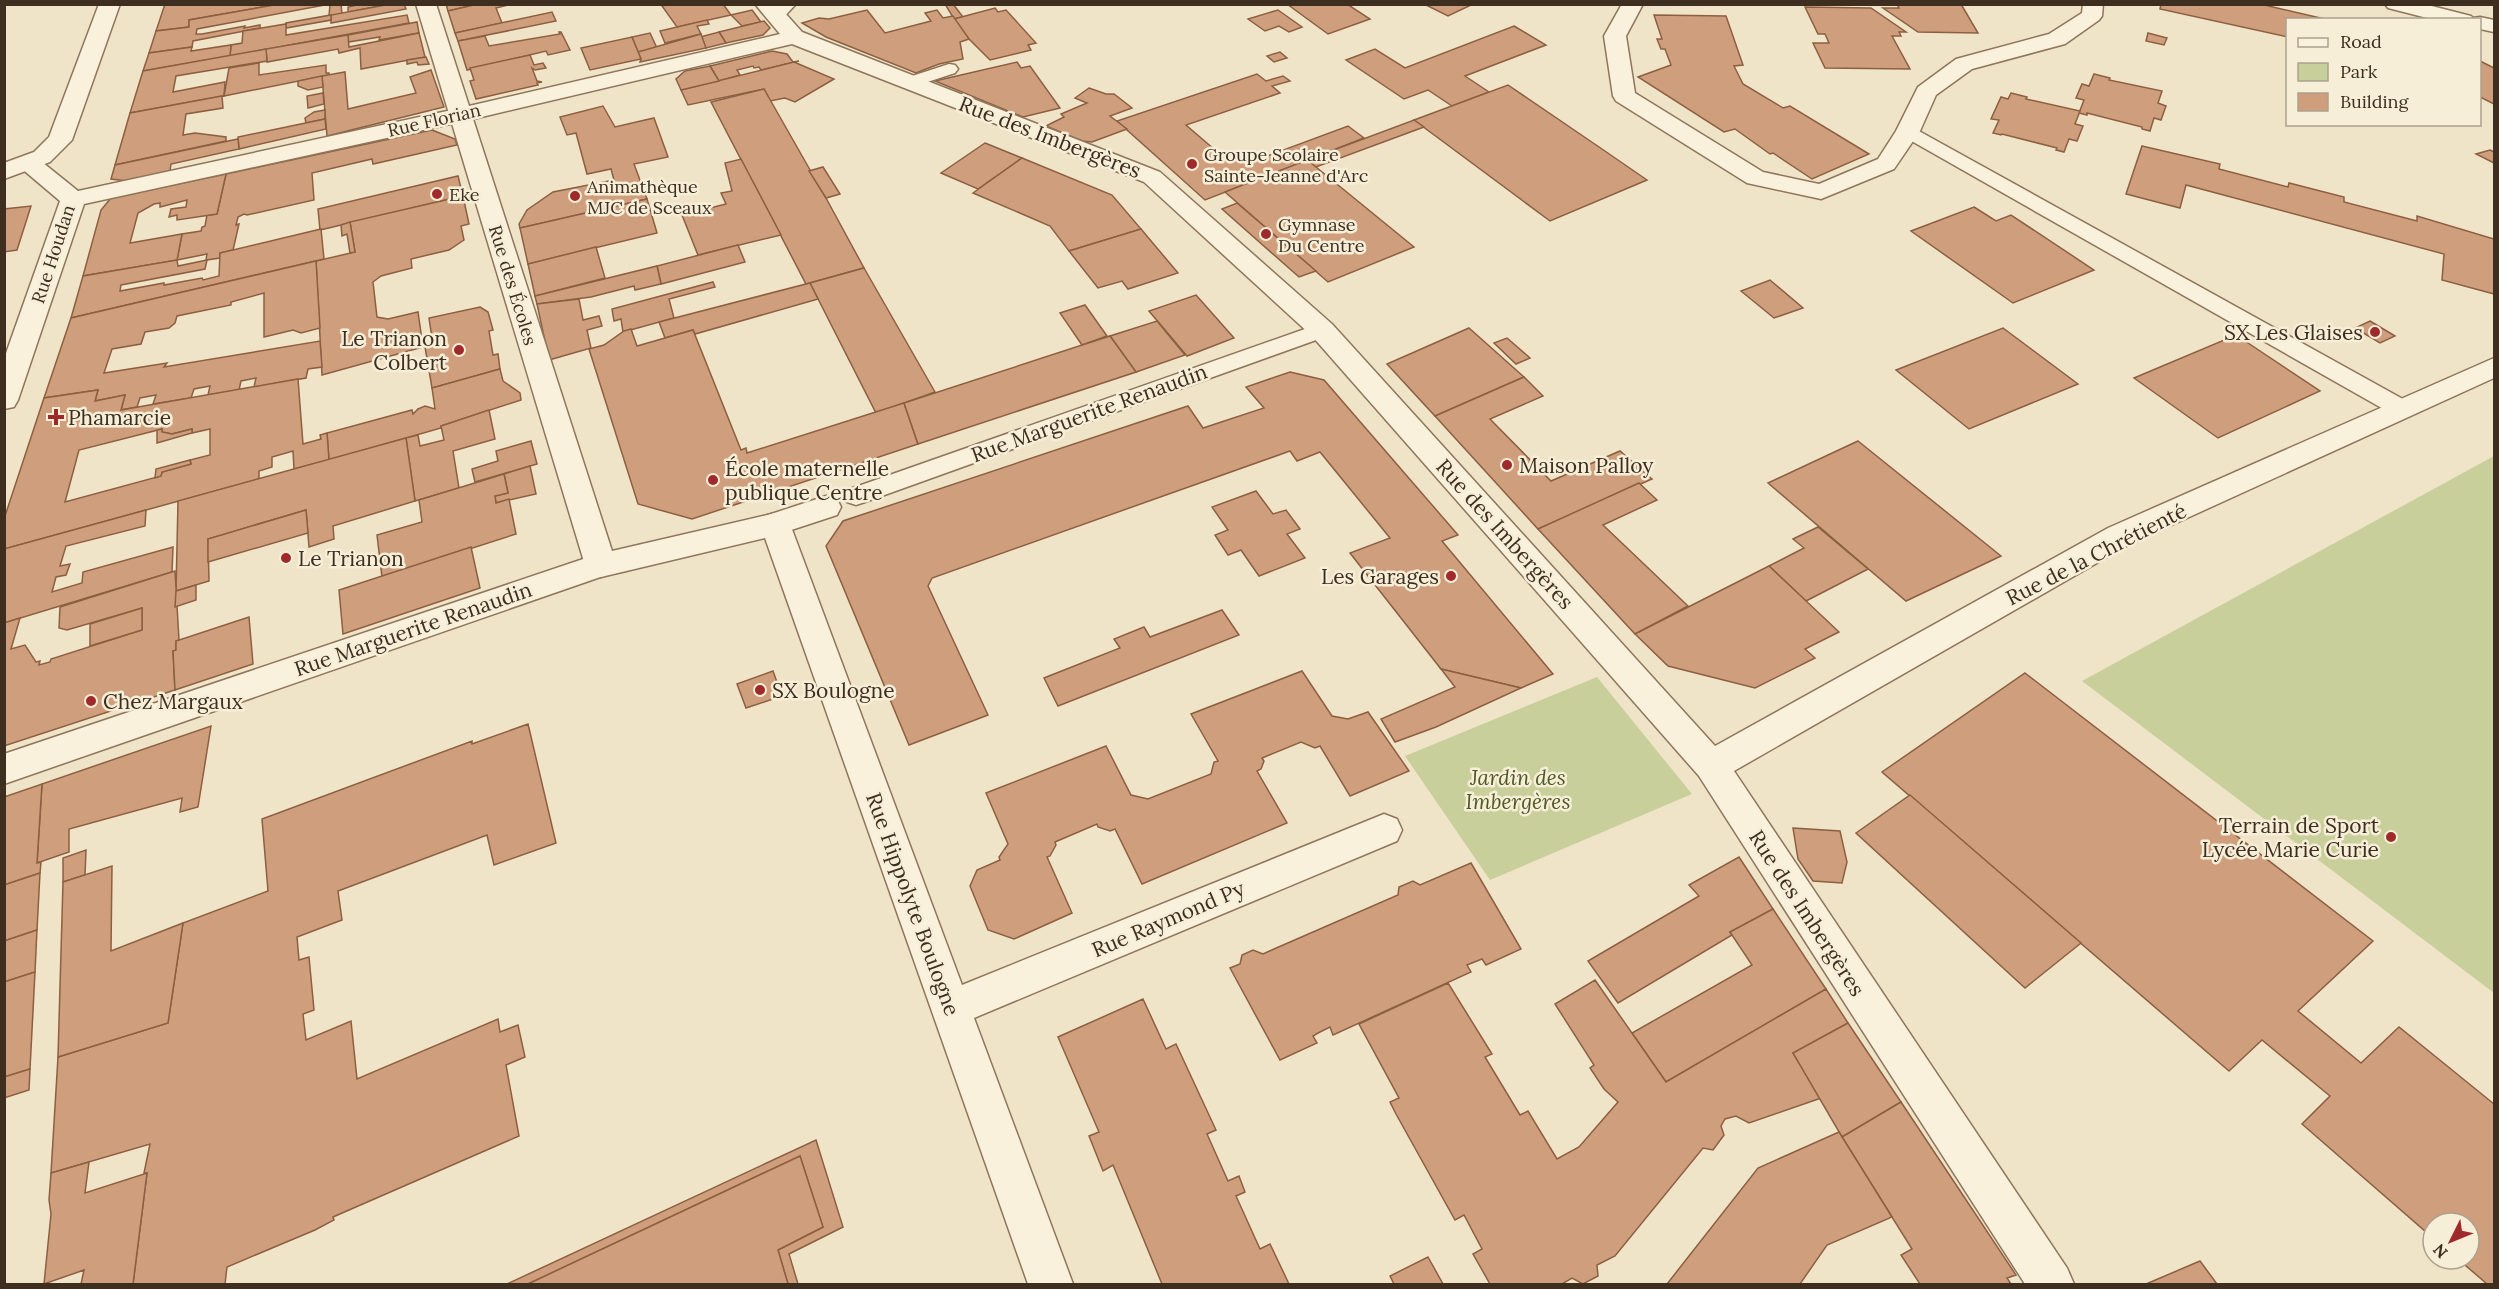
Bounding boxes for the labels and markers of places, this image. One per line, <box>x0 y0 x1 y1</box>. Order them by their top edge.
place label: Groupe Scolaire Sainte-Jeanne d'Arc <box>1204 143 1368 187</box>
marker: Groupe Scolaire Sainte-Jeanne d'Arc <box>1185 157 1199 171</box>
place label: Animathèque MJC de Sceaux <box>586 175 712 219</box>
place label: Eke <box>449 183 480 206</box>
marker: Eke <box>430 187 444 201</box>
marker: Animathèque MJC de Sceaux <box>568 189 582 203</box>
place label: Gymnase Du Centre <box>1278 213 1365 257</box>
marker: Gymnase Du Centre <box>1259 227 1273 241</box>
place label: SX Les Glaises <box>2224 319 2363 346</box>
place label: Le Trianon Colbert <box>341 325 448 376</box>
marker: SX Les Glaises <box>2368 325 2382 339</box>
marker: Le Trianon Colbert <box>452 343 466 357</box>
place label: Phamarcie <box>68 404 171 431</box>
marker: Phamarcie <box>49 410 63 424</box>
place label: Maison Palloy <box>1519 452 1653 479</box>
place label: École maternelle publique Centre <box>725 455 889 506</box>
marker: Maison Palloy <box>1500 458 1514 472</box>
marker: École maternelle publique Centre <box>706 473 720 487</box>
place label: Le Trianon <box>298 545 404 572</box>
marker: Le Trianon <box>279 551 293 565</box>
place label: Les Garages <box>1321 563 1439 590</box>
marker: Les Garages <box>1444 569 1458 583</box>
place label: SX Boulogne <box>772 677 895 704</box>
marker: SX Boulogne <box>753 683 767 697</box>
place label: Chez Margaux <box>103 688 243 715</box>
marker: Chez Margaux <box>84 694 98 708</box>
place label: Terrain de Sport Lycée Marie Curie <box>2202 812 2380 863</box>
marker: Terrain de Sport Lycée Marie Curie <box>2384 830 2398 844</box>

